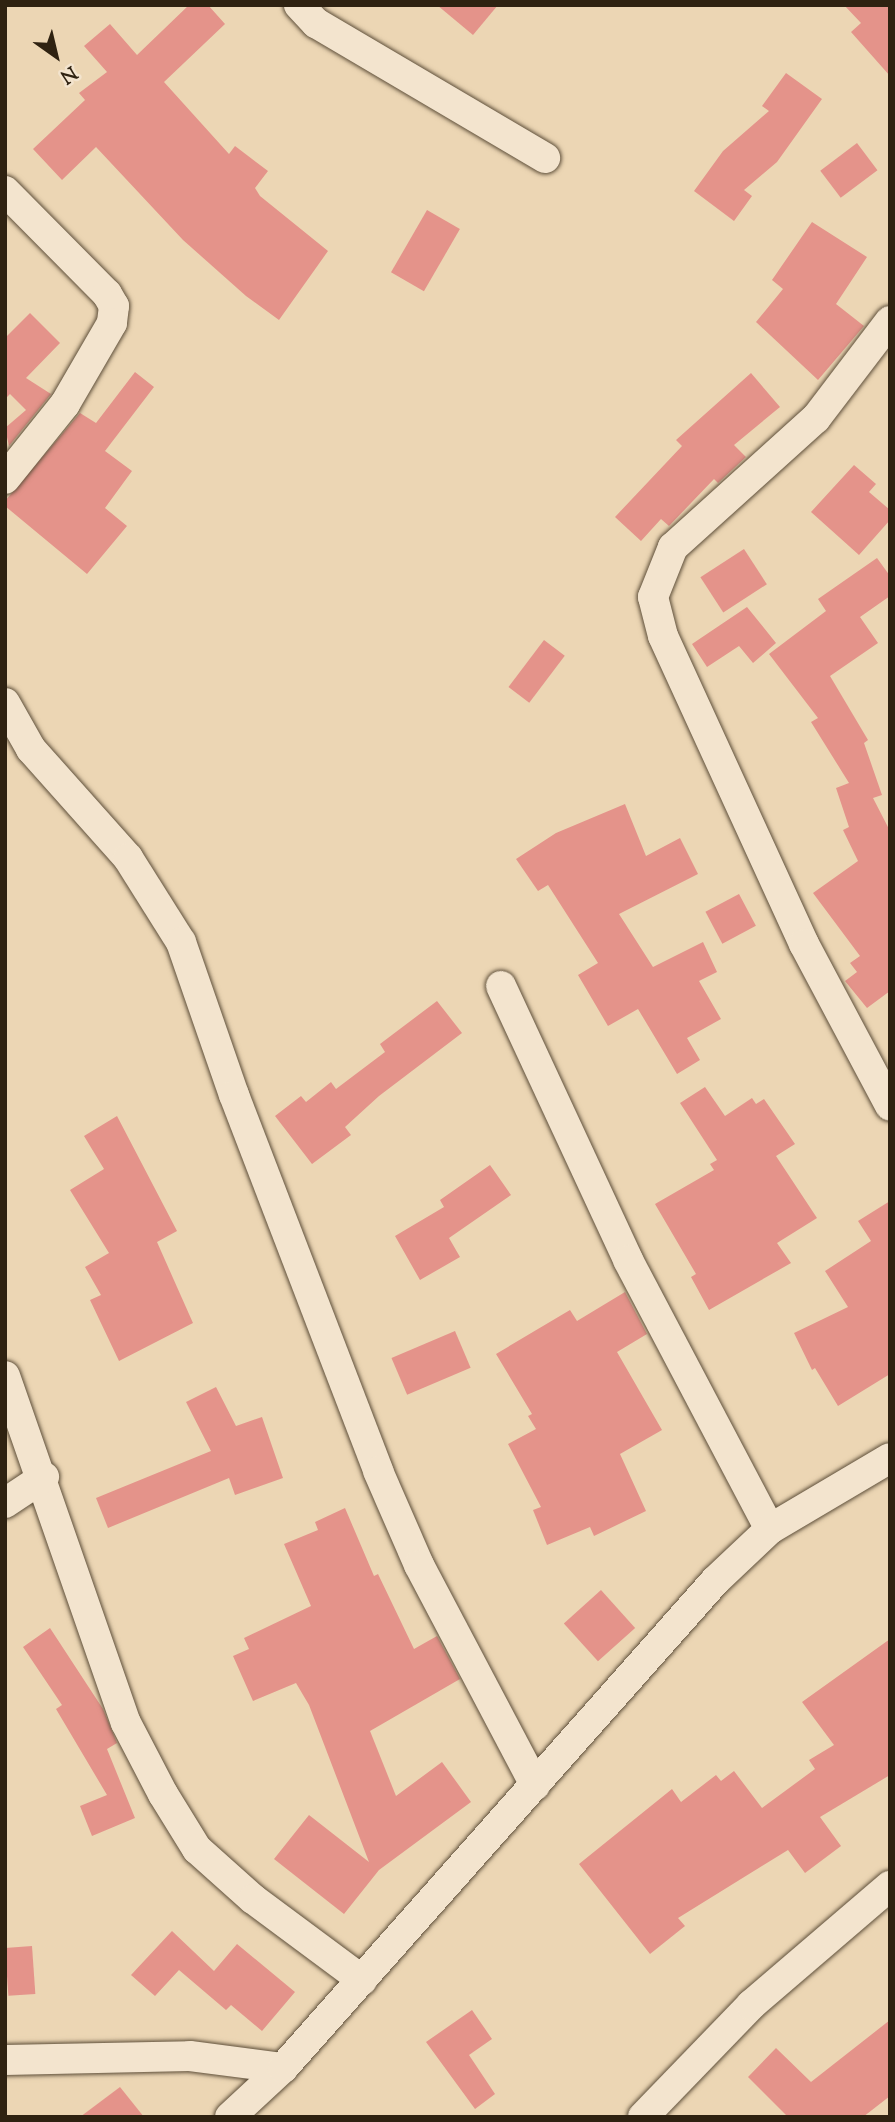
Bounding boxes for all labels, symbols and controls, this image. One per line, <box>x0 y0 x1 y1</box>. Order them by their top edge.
north arrow <box>21 21 91 91</box>
text: N <box>54 58 82 89</box>

